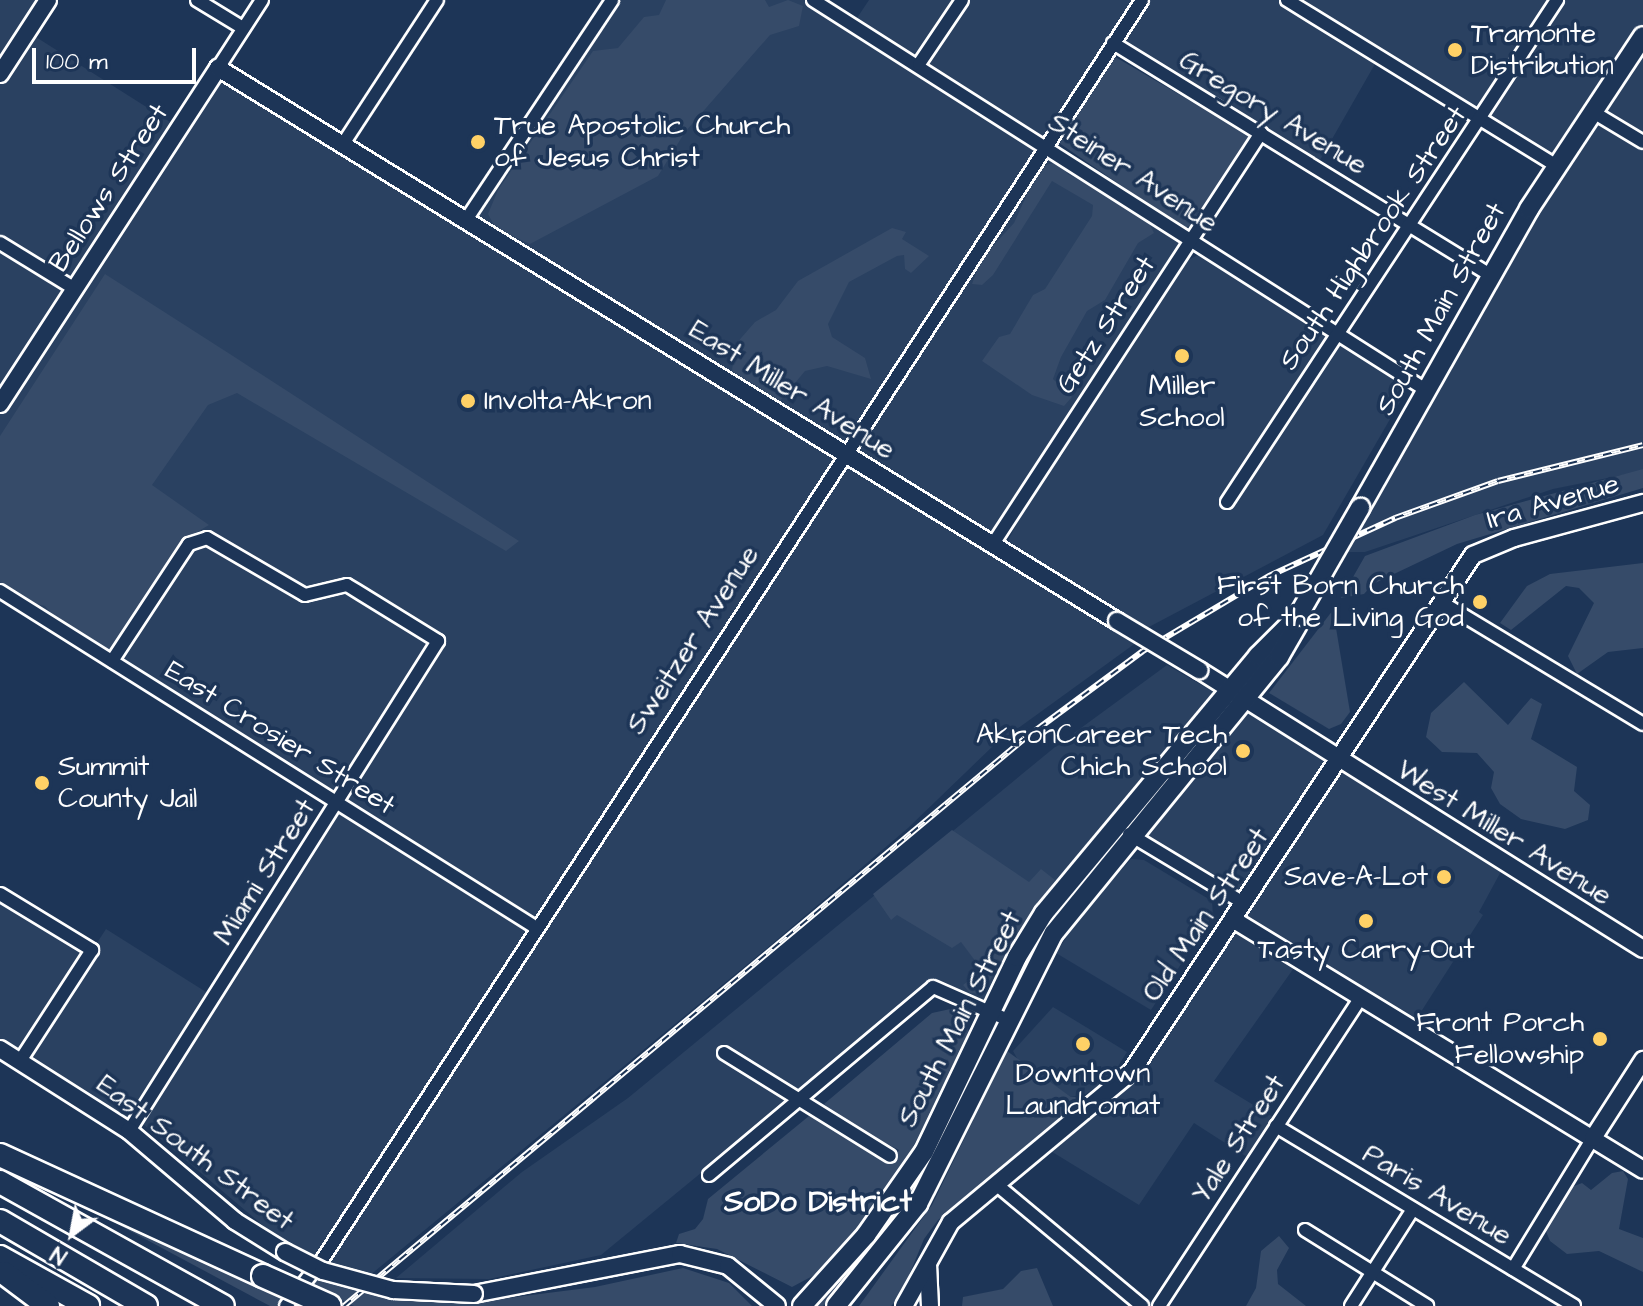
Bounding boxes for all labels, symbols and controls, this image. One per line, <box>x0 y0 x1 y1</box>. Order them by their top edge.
place label: Tramonte Distribution <box>1471 17 1614 83</box>
scale bar <box>36 32 200 82</box>
marker: Tramonte Distribution <box>1446 41 1464 59</box>
street label: Gregory Avenue <box>1173 44 1373 182</box>
text: 100 m <box>46 45 108 79</box>
street label: Bellows Street <box>42 98 176 278</box>
street label: South Highbrook Street <box>1272 100 1474 376</box>
street label: Steiner Avenue <box>1042 106 1224 240</box>
place label: True Apostolic Church of Jesus Christ <box>494 109 790 175</box>
marker: True Apostolic Church of Jesus Christ <box>469 133 487 151</box>
street label: South Main Street <box>1369 197 1513 421</box>
street label: Getz Street <box>1049 250 1163 400</box>
street label: East Miller Avenue <box>683 313 901 467</box>
marker: Miller School <box>1173 347 1191 365</box>
place label: Miller School <box>1139 369 1225 435</box>
place label: Involta-Akron <box>484 384 652 418</box>
marker: Involta-Akron <box>459 392 477 410</box>
street label: Ira Avenue <box>1483 467 1623 537</box>
street label: Sweitzer Avenue <box>620 539 766 741</box>
place label: First Born Church of the Living God <box>1217 569 1464 635</box>
marker: First Born Church of the Living God <box>1471 593 1489 611</box>
street label: East Crosier Street <box>159 654 401 822</box>
place label: AkronCareer Tech Chich School <box>976 718 1227 784</box>
marker: AkronCareer Tech Chich School <box>1234 742 1252 760</box>
place label: Summit County Jail <box>58 750 197 816</box>
street label: West Miller Avenue <box>1390 753 1618 913</box>
marker: Summit County Jail <box>33 774 51 792</box>
street label: Miami Street <box>207 793 323 951</box>
street label: Old Main Street <box>1136 822 1276 1008</box>
place label: Save-A-Lot <box>1284 860 1428 894</box>
marker: Save-A-Lot <box>1435 868 1453 886</box>
street label: South Main Street <box>891 906 1029 1132</box>
marker: Tasty Carry-Out <box>1357 912 1375 930</box>
place label: Tasty Carry-Out <box>1258 933 1474 967</box>
place label: Front Porch Fellowship <box>1416 1006 1584 1072</box>
marker: Front Porch Fellowship <box>1591 1030 1609 1048</box>
marker: Downtown Laundromat <box>1074 1035 1092 1053</box>
place label: Downtown Laundromat <box>1006 1057 1160 1123</box>
street label: East South Street <box>90 1068 300 1238</box>
street label: Yale Street <box>1185 1068 1293 1210</box>
street label: Paris Avenue <box>1356 1137 1518 1253</box>
district label: SoDo District <box>724 1184 912 1220</box>
north arrow <box>32 1194 112 1274</box>
text: N <box>45 1238 73 1272</box>

